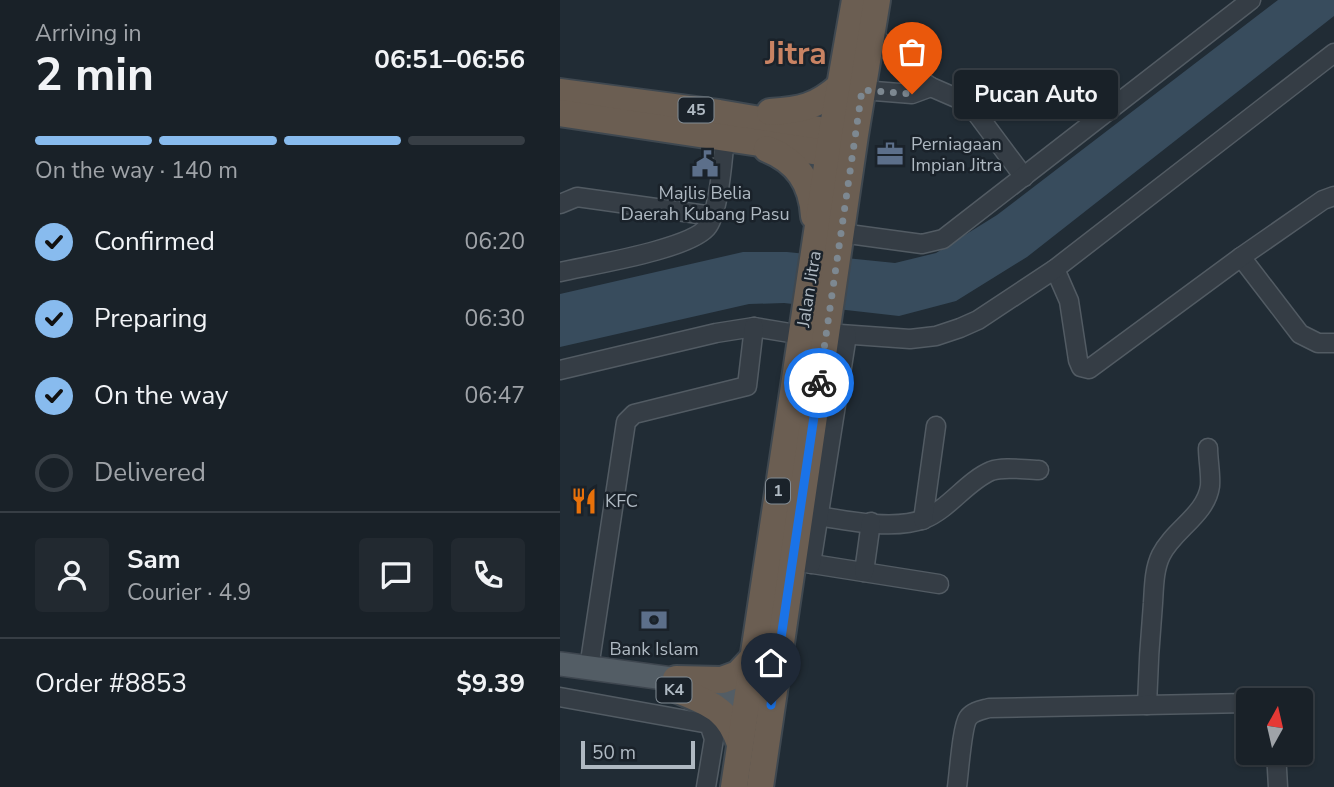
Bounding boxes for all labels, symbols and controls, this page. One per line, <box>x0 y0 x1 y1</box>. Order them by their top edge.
text: Arriving in <box>35 18 142 49</box>
pin <box>882 22 942 94</box>
district label: Jitra <box>764 32 827 75</box>
icon: bag <box>893 33 931 71</box>
text: 06:51–06:56 <box>374 42 525 77</box>
text: 2 min <box>35 43 154 106</box>
callout: Pucan Auto <box>954 70 1118 119</box>
text: Pucan Auto <box>974 79 1098 110</box>
road number: 45 <box>678 97 714 122</box>
place label: Perniagaan Impian Jitra <box>911 132 1002 177</box>
office icon: Perniagaan Impian Jitra <box>875 139 905 169</box>
public building icon: Majlis Belia Daerah Kubang Pasu <box>690 149 720 179</box>
text: On the way · 140 m <box>35 155 238 186</box>
place label: Majlis Belia Daerah Kubang Pasu <box>620 181 790 226</box>
icon: check <box>35 223 73 261</box>
text: Confirmed <box>94 224 215 259</box>
text: 06:20 <box>465 226 525 257</box>
street label: Jalan Jitra <box>791 249 827 330</box>
icon: check <box>35 300 73 338</box>
text: Preparing <box>94 301 207 336</box>
text: 06:30 <box>465 303 525 334</box>
courier <box>784 348 854 418</box>
icon: bike <box>800 364 838 402</box>
icon: check <box>35 377 73 415</box>
text: On the way <box>94 378 228 413</box>
text: 06:47 <box>465 380 525 411</box>
text: Delivered <box>94 455 206 490</box>
road number: 1 <box>766 478 790 504</box>
restaurant icon: KFC <box>569 486 599 516</box>
place label: KFC <box>605 489 638 513</box>
button: person <box>35 538 109 612</box>
button: chat <box>359 538 433 612</box>
button: phone <box>451 538 525 612</box>
text: Sam <box>127 542 180 577</box>
text: Courier · 4.9 <box>127 577 251 608</box>
bank icon: Bank Islam <box>639 605 669 635</box>
pin <box>741 633 801 705</box>
place label: Bank Islam <box>609 637 699 661</box>
icon: home <box>752 644 790 682</box>
text: Order #8853 <box>35 666 187 701</box>
text: $9.39 <box>456 666 525 701</box>
road number: K4 <box>656 678 692 702</box>
north arrow <box>1236 688 1312 765</box>
map controls <box>1236 688 1313 765</box>
scale bar <box>581 738 695 770</box>
text: 50 m <box>592 740 636 766</box>

